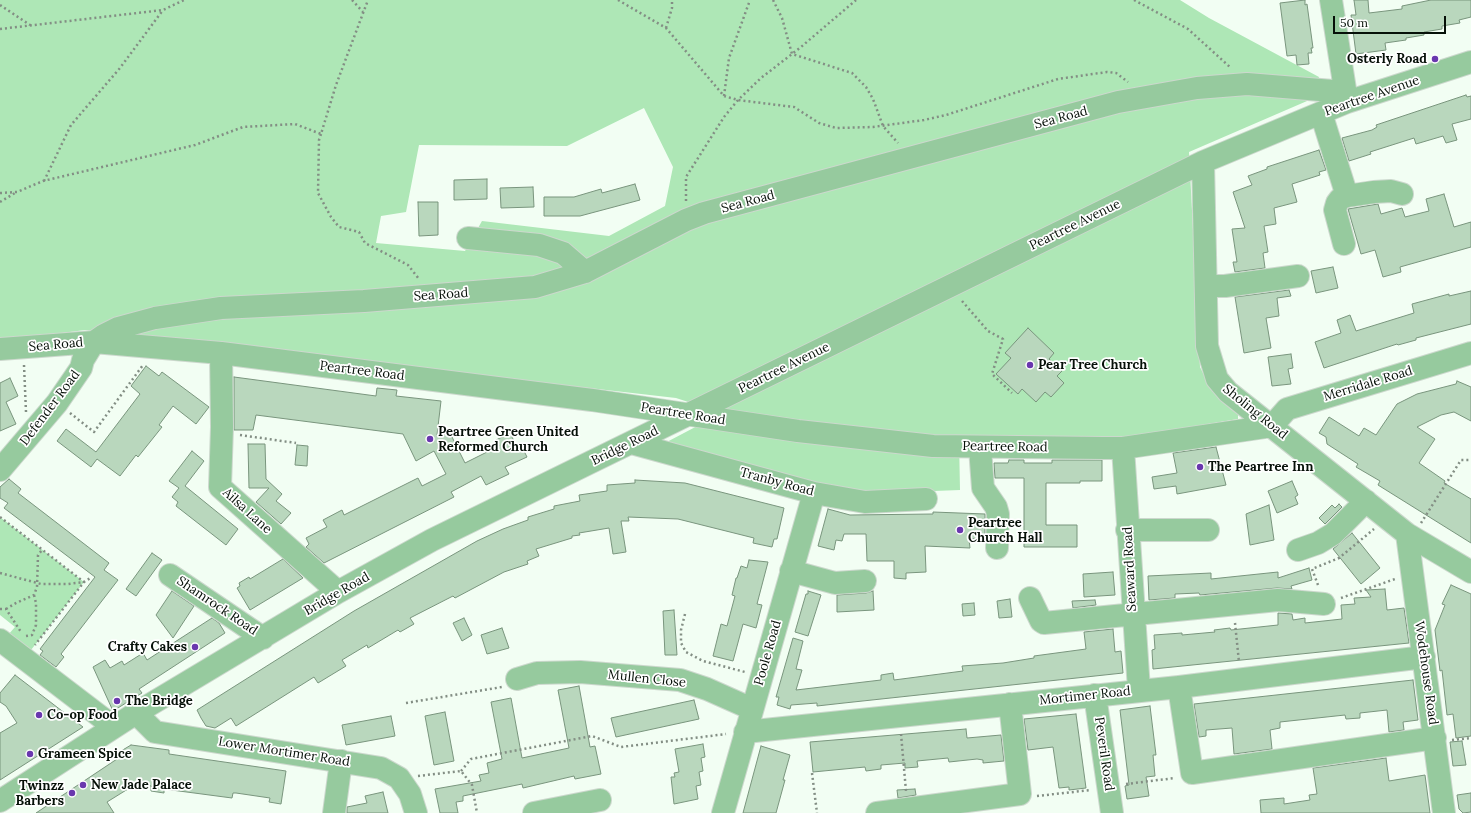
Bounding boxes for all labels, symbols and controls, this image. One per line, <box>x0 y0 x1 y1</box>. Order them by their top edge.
scale bar <box>1335 8 1448 34</box>
text: 50 m <box>1340 15 1368 30</box>
place label: Osterly Road <box>1347 51 1427 67</box>
marker: Osterly Road <box>1430 54 1440 64</box>
street label: Peartree Avenue <box>1323 72 1421 120</box>
street label: Sea Road <box>1033 103 1089 133</box>
street label: Sea Road <box>720 187 776 217</box>
street label: Peartree Avenue <box>1027 196 1123 254</box>
street label: Sea Road <box>413 285 469 305</box>
street label: Sea Road <box>28 335 84 355</box>
street label: Peartree Avenue <box>736 339 832 397</box>
place label: Pear Tree Church <box>1038 357 1147 373</box>
street label: Peartree Road <box>319 358 405 384</box>
marker: Pear Tree Church <box>1025 360 1035 370</box>
street label: Merridale Road <box>1322 363 1414 405</box>
street label: Defender Road <box>17 367 83 449</box>
street label: Sholing Road <box>1220 381 1290 443</box>
street label: Peartree Road <box>640 400 726 428</box>
street label: Bridge Road <box>589 423 661 469</box>
place label: Peartree Green United Reformed Church <box>438 424 579 455</box>
marker: Peartree Green United Reformed Church <box>425 434 435 444</box>
street label: Peartree Road <box>962 438 1048 456</box>
place label: The Peartree Inn <box>1208 459 1313 475</box>
marker: The Peartree Inn <box>1195 462 1205 472</box>
street label: Tranby Road <box>738 465 816 499</box>
street label: Ailsa Lane <box>219 485 275 537</box>
place label: Peartree Church Hall <box>968 515 1043 546</box>
marker: Peartree Church Hall <box>955 525 965 535</box>
street label: Seaward Road <box>1120 526 1140 612</box>
street label: Bridge Road <box>302 569 372 619</box>
street label: Shamrock Road <box>174 573 260 639</box>
street label: Poole Road <box>751 619 785 687</box>
street label: Wodehouse Road <box>1411 620 1441 726</box>
place label: Crafty Cakes <box>108 639 187 655</box>
marker: Crafty Cakes <box>190 642 200 652</box>
street label: Mullen Close <box>607 667 687 691</box>
street label: Mortimer Road <box>1039 683 1131 709</box>
place label: The Bridge <box>125 693 193 709</box>
marker: The Bridge <box>112 696 122 706</box>
place label: Co-op Food <box>47 707 117 723</box>
marker: Co-op Food <box>34 710 44 720</box>
street label: Peveril Road <box>1091 716 1117 792</box>
street label: Lower Mortimer Road <box>217 734 351 770</box>
place label: Grameen Spice <box>38 746 132 762</box>
marker: Grameen Spice <box>25 749 35 759</box>
place label: New Jade Palace <box>91 777 192 793</box>
place label: Twinzz Barbers <box>16 778 64 809</box>
marker: New Jade Palace <box>78 780 88 790</box>
marker: Twinzz Barbers <box>67 788 77 798</box>

